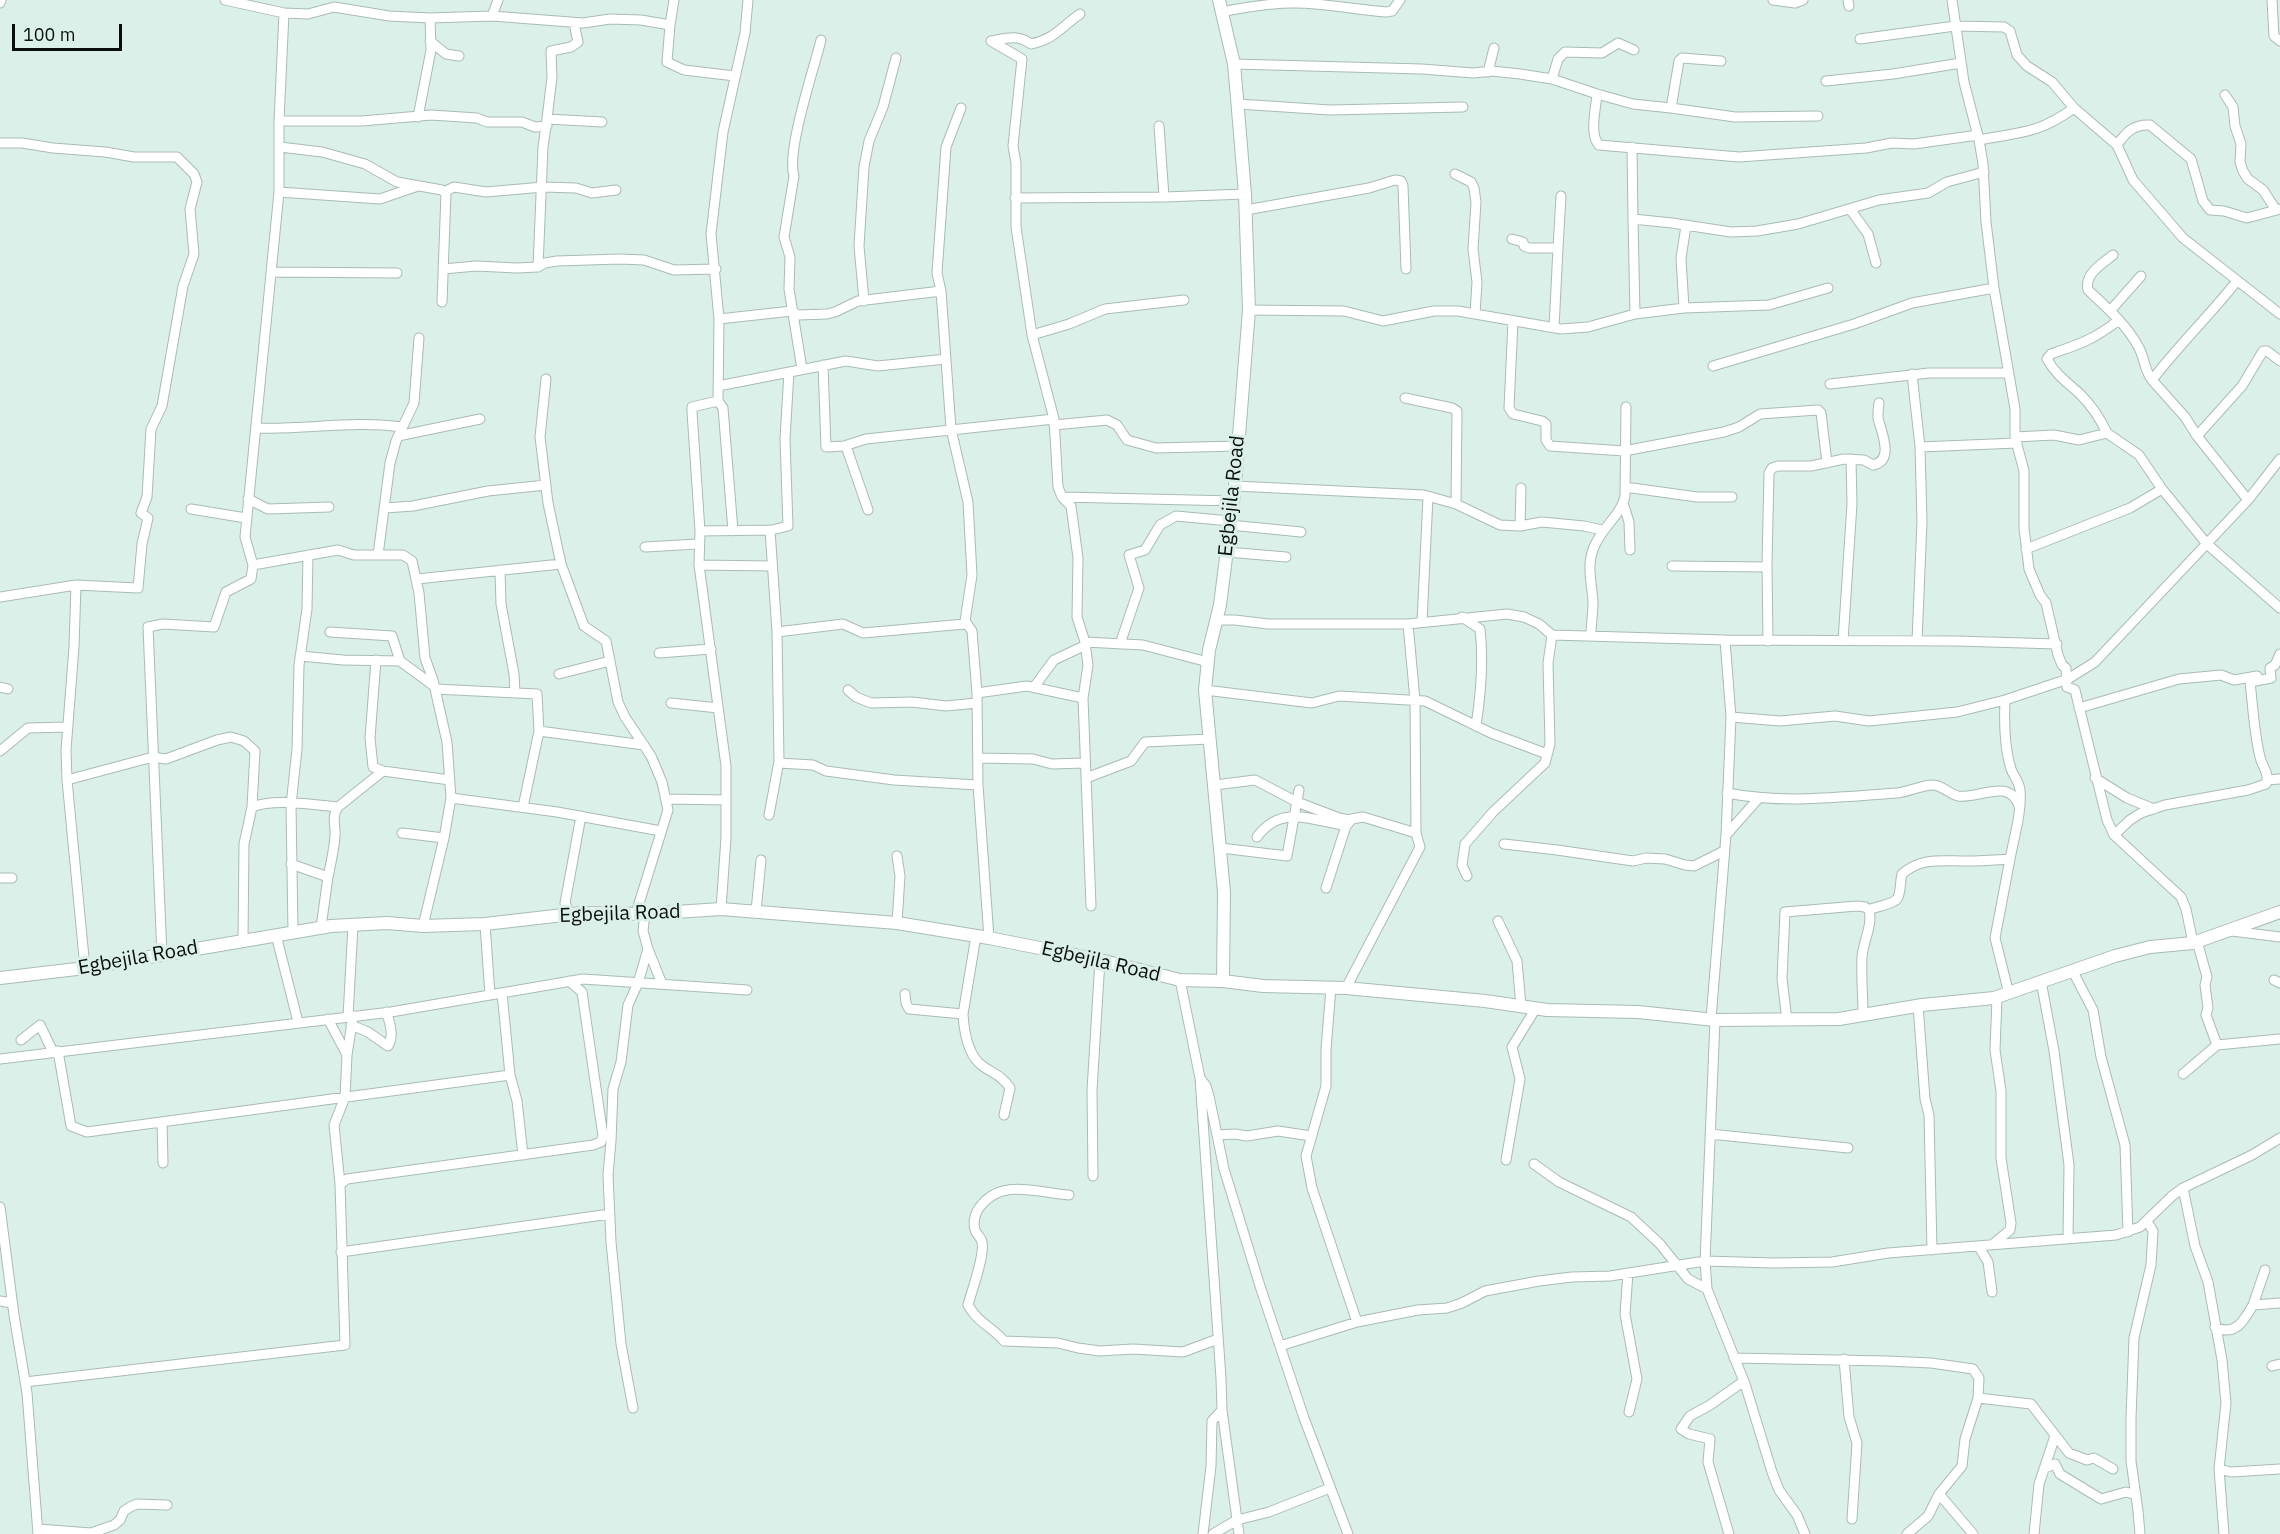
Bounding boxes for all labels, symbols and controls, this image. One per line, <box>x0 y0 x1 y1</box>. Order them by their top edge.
scale bar <box>15 12 124 50</box>
text: 100 m <box>23 23 75 46</box>
street label: Egbejila Road <box>1214 434 1250 558</box>
street label: Egbejila Road <box>559 900 681 928</box>
street label: Egbejila Road <box>76 936 200 980</box>
street label: Egbejila Road <box>1039 937 1163 987</box>

